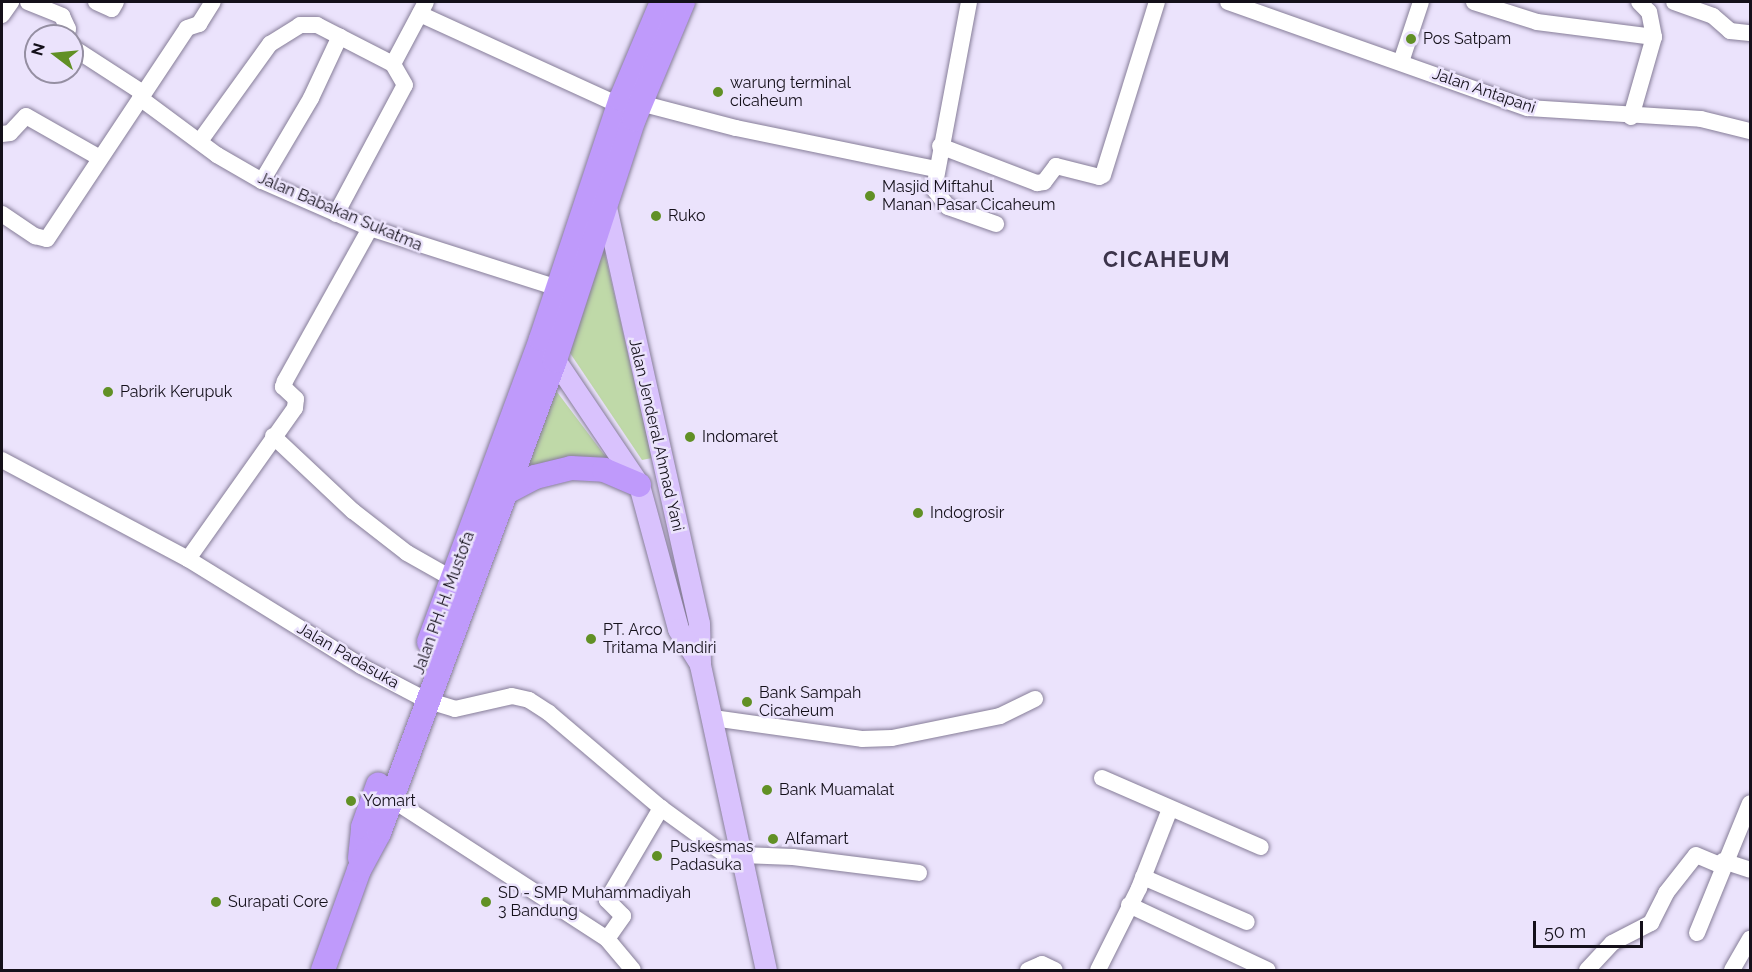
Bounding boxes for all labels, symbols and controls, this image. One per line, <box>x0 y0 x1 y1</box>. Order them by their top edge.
north arrow <box>24 24 84 84</box>
place label: Pos Satpam <box>1423 29 1511 49</box>
marker: Pos Satpam <box>1404 32 1418 46</box>
text: N <box>27 41 49 58</box>
street label: Jalan Antapani <box>1430 64 1538 118</box>
place label: warung terminal cicaheum <box>730 73 851 111</box>
marker: warung terminal cicaheum <box>711 85 725 99</box>
street label: Jalan Babakan Sukatma <box>255 169 425 255</box>
place label: Masjid Miftahul Manan Pasar Cicaheum <box>882 177 1056 215</box>
marker: Masjid Miftahul Manan Pasar Cicaheum <box>863 189 877 203</box>
place label: Ruko <box>668 206 705 226</box>
marker: Ruko <box>649 209 663 223</box>
district label: CICAHEUM <box>1103 247 1231 273</box>
street label: Jalan Jenderal Ahmad Yani <box>624 336 688 534</box>
place label: Pabrik Kerupuk <box>120 382 232 402</box>
marker: Pabrik Kerupuk <box>101 385 115 399</box>
place label: Indomaret <box>702 427 778 447</box>
marker: Indomaret <box>683 430 697 444</box>
place label: Indogrosir <box>930 503 1004 523</box>
marker: Indogrosir <box>911 506 925 520</box>
street label: Jalan PH. H. Mustofa <box>409 529 479 677</box>
street label: Jalan Padasuka <box>294 619 402 693</box>
place label: PT. Arco Tritama Mandiri <box>603 620 717 658</box>
marker: PT. Arco Tritama Mandiri <box>584 632 598 646</box>
place label: Bank Sampah Cicaheum <box>759 683 861 721</box>
marker: Bank Sampah Cicaheum <box>740 695 754 709</box>
place label: Bank Muamalat <box>779 780 894 800</box>
marker: Bank Muamalat <box>760 783 774 797</box>
place label: Yomart <box>363 791 416 811</box>
marker: Yomart <box>344 794 358 808</box>
place label: Alfamart <box>785 829 849 849</box>
marker: Alfamart <box>766 832 780 846</box>
place label: Puskesmas Padasuka <box>670 837 754 875</box>
marker: Puskesmas Padasuka <box>648 847 666 865</box>
place label: SD - SMP Muhammadiyah 3 Bandung <box>498 883 691 921</box>
place label: Surapati Core <box>228 892 328 912</box>
marker: Surapati Core <box>209 895 223 909</box>
marker: SD - SMP Muhammadiyah 3 Bandung <box>479 895 493 909</box>
scale bar <box>1536 909 1646 947</box>
text: 50 m <box>1544 921 1586 942</box>

